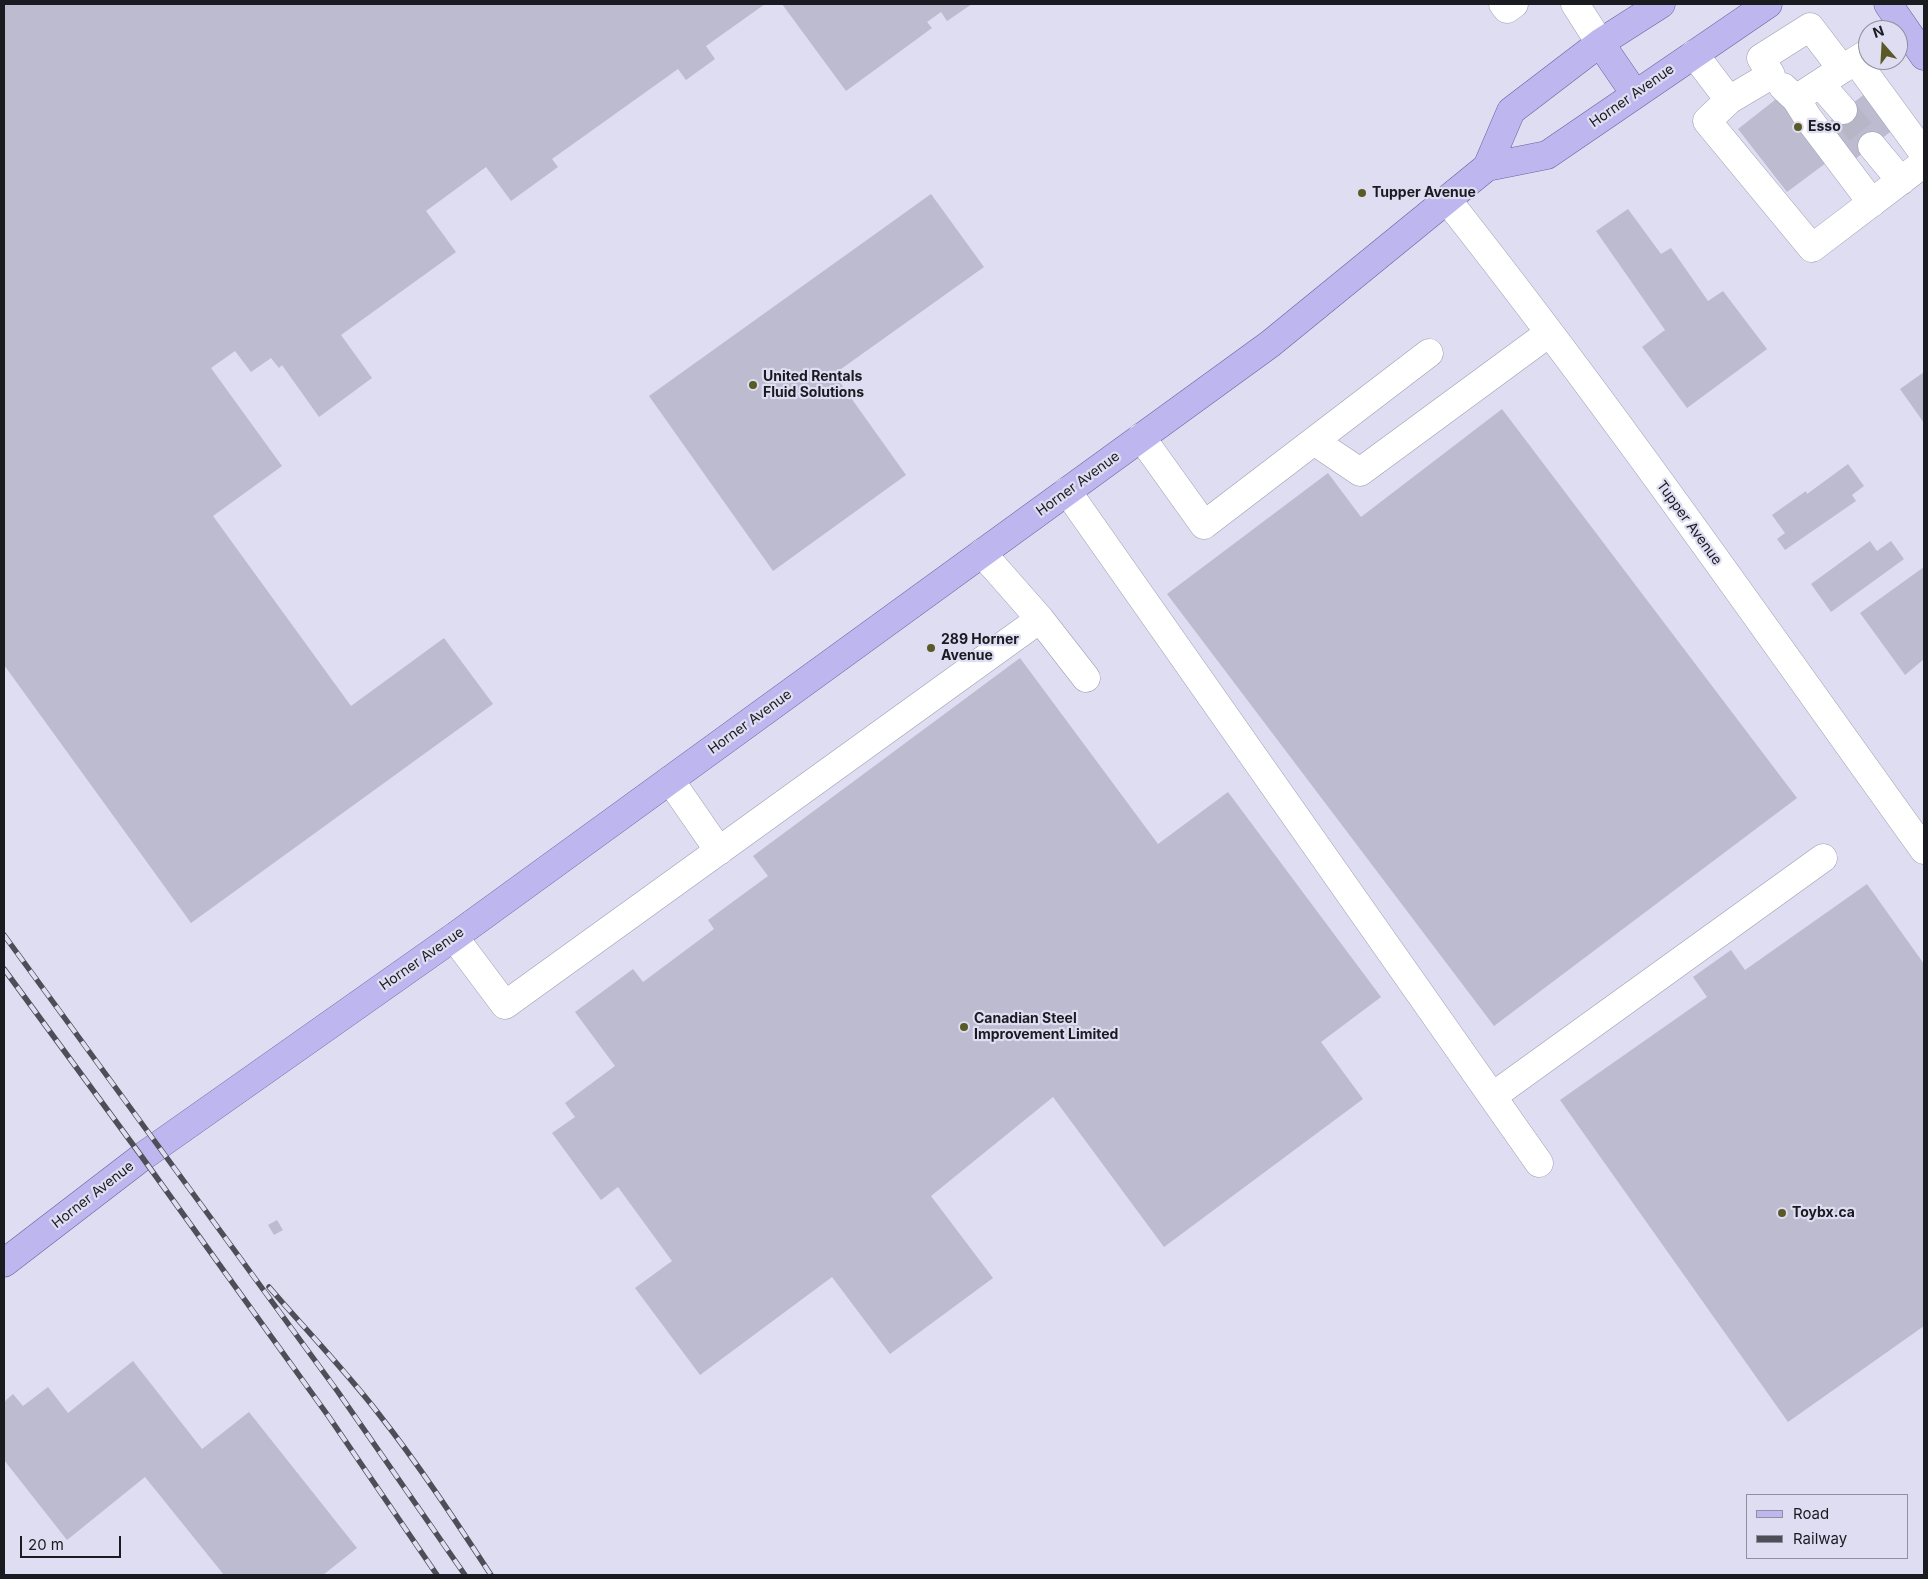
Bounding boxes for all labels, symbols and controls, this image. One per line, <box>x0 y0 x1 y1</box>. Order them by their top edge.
north arrow <box>1858 20 1908 70</box>
text: N <box>1870 22 1886 41</box>
street label: Horner Avenue <box>1587 61 1677 131</box>
place label: Esso <box>1808 119 1841 135</box>
marker: Esso <box>1792 121 1804 133</box>
place label: Tupper Avenue <box>1372 185 1476 201</box>
marker: Tupper Avenue <box>1356 187 1368 199</box>
place label: United Rentals Fluid Solutions <box>763 369 864 402</box>
marker: United Rentals Fluid Solutions <box>747 379 759 391</box>
street label: Horner Avenue <box>1033 448 1123 520</box>
street label: Tupper Avenue <box>1653 478 1725 568</box>
place label: 289 Horner Avenue <box>941 632 1019 664</box>
marker: 289 Horner Avenue <box>925 642 937 654</box>
street label: Horner Avenue <box>705 686 795 758</box>
street label: Horner Avenue <box>377 924 467 994</box>
place label: Canadian Steel Improvement Limited <box>974 1011 1118 1044</box>
marker: Canadian Steel Improvement Limited <box>958 1021 970 1033</box>
street label: Horner Avenue <box>49 1158 137 1232</box>
place label: Toybx.ca <box>1792 1205 1855 1221</box>
marker: Toybx.ca <box>1776 1207 1788 1219</box>
legend <box>1746 1494 1908 1559</box>
text: Road <box>1793 1504 1829 1523</box>
scale bar <box>22 1526 124 1558</box>
text: Railway <box>1793 1529 1847 1548</box>
text: 20 m <box>28 1535 64 1554</box>

